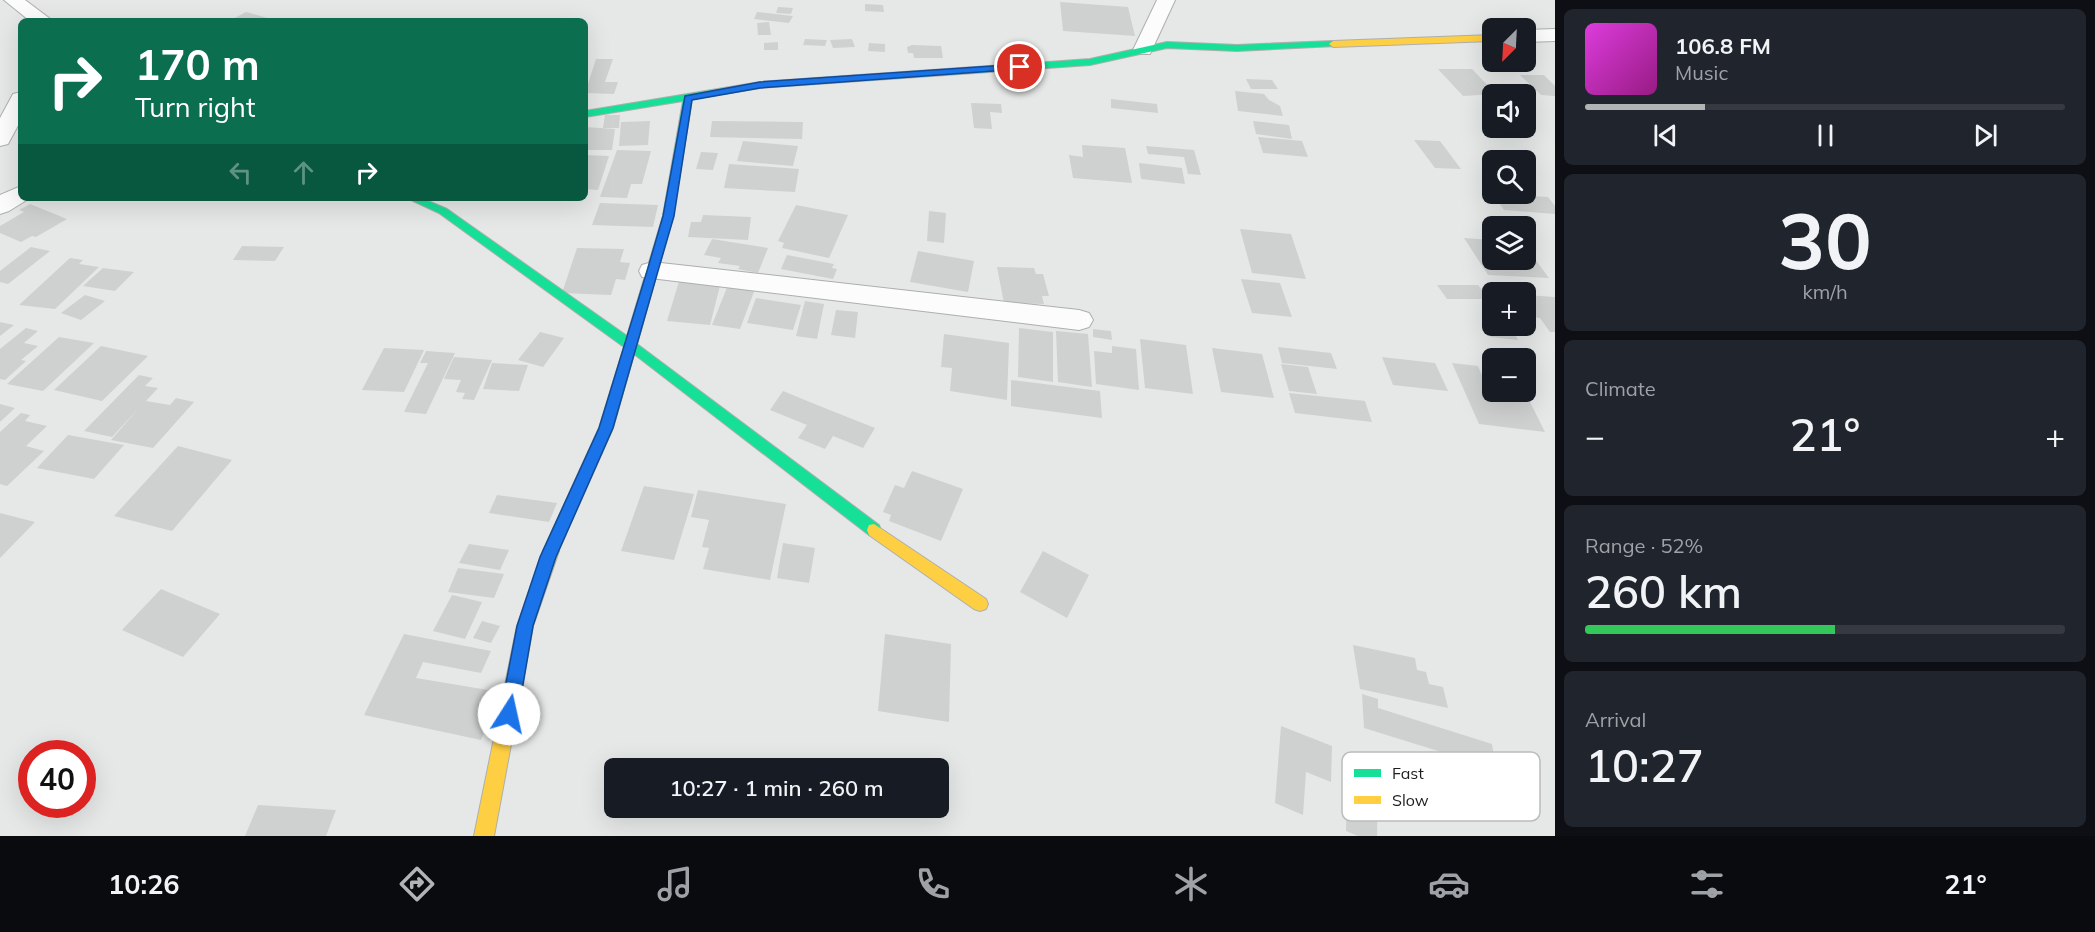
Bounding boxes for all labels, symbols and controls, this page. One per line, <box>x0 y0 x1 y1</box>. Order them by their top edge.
north arrow <box>1482 18 1536 72</box>
map controls <box>1482 18 1536 402</box>
text: 106.8 FM <box>1675 32 1771 60</box>
text: 170 m <box>135 38 260 91</box>
pin <box>994 41 1045 92</box>
icon: right <box>36 42 114 120</box>
icon: arrive <box>1003 50 1036 83</box>
text: Music <box>1675 60 1728 85</box>
button: sound <box>1482 84 1536 138</box>
text: Turn right <box>135 90 255 124</box>
icon: previous <box>1649 119 1682 152</box>
icon: pause <box>1809 119 1842 152</box>
icon: next <box>1969 119 2002 152</box>
button: search <box>1482 150 1536 204</box>
icon: left <box>224 156 257 189</box>
icon: ahead <box>287 156 320 189</box>
icon: right <box>350 156 383 189</box>
text: 30 <box>1778 191 1872 289</box>
button: layers <box>1482 216 1536 270</box>
text: km/h <box>1802 279 1848 304</box>
button: + <box>1482 282 1536 336</box>
button: − <box>1482 348 1536 402</box>
text: Climate <box>1585 376 1656 401</box>
text: 21° <box>1790 406 1860 462</box>
text: − <box>1585 415 1605 456</box>
text: + <box>2045 415 2065 456</box>
text: Range · 52% <box>1585 533 1703 558</box>
text: 260 km <box>1585 563 1742 619</box>
position arrow <box>477 682 541 746</box>
text: Arrival <box>1585 707 1646 732</box>
text: 10:27 <box>1585 737 1704 793</box>
speed limit sign: 40 <box>18 740 96 818</box>
legend <box>1342 752 1540 821</box>
text: Fast <box>1392 763 1424 783</box>
text: 10:27 · 1 min · 260 m <box>669 774 884 802</box>
text: Slow <box>1392 790 1429 810</box>
icon: directions <box>396 863 438 905</box>
icon: music <box>654 863 696 905</box>
icon: phone <box>912 863 954 905</box>
icon: climate <box>1170 863 1212 905</box>
icon: car <box>1428 863 1470 905</box>
icon: filters <box>1686 863 1728 905</box>
text: 10:26 <box>108 867 180 901</box>
text: 21° <box>1944 867 1987 901</box>

